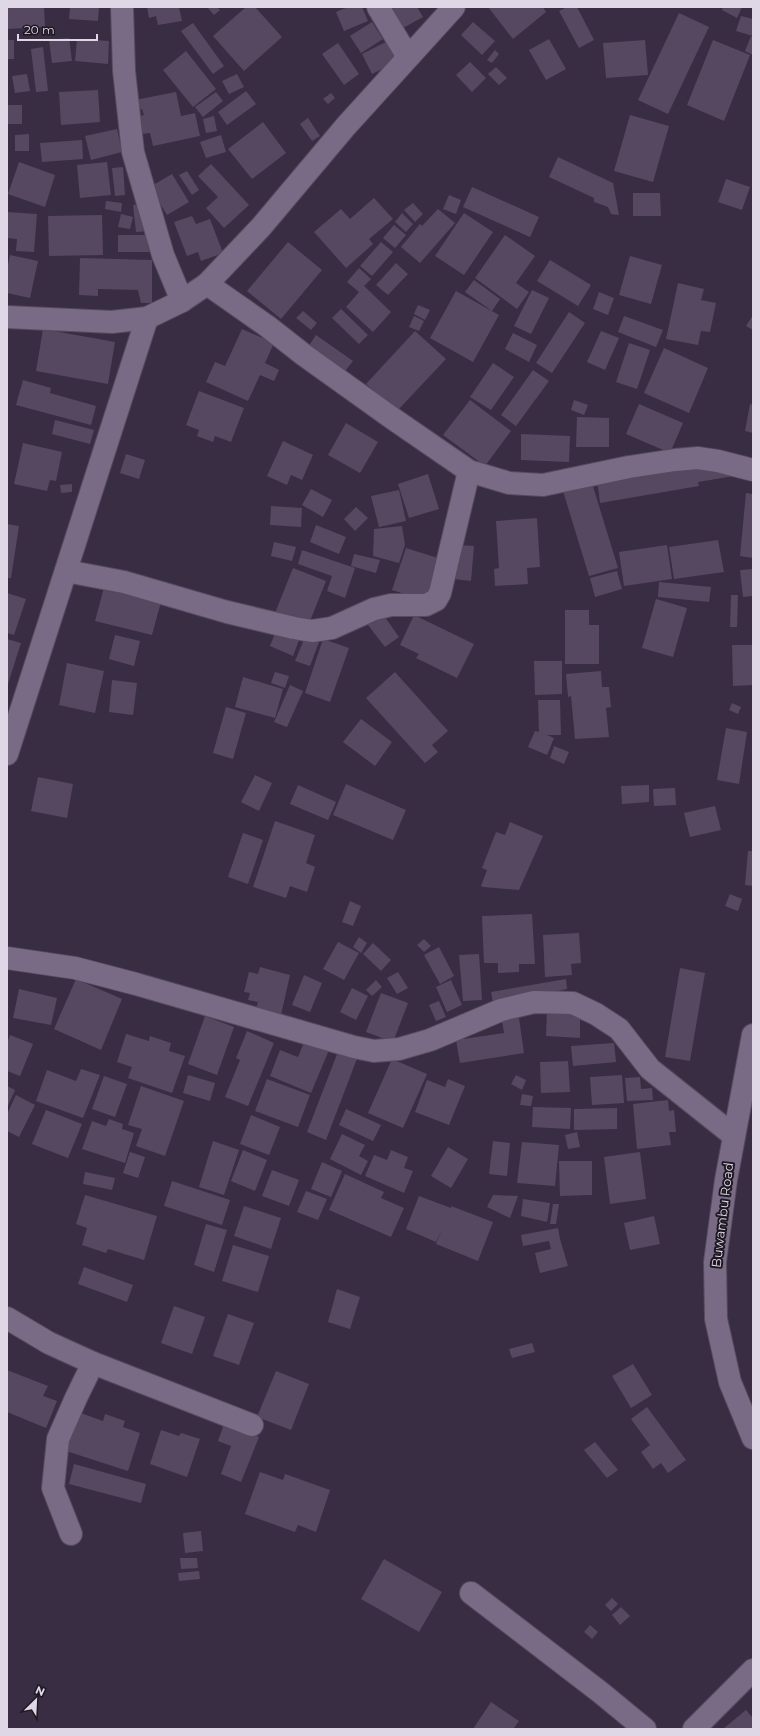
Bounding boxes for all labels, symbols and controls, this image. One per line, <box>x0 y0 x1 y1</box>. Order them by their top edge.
scale bar <box>18 16 97 42</box>
text: 20 m <box>24 22 55 37</box>
street label: Buwambu Road <box>708 1161 736 1269</box>
north arrow <box>16 1680 56 1720</box>
text: N <box>33 1683 47 1699</box>

